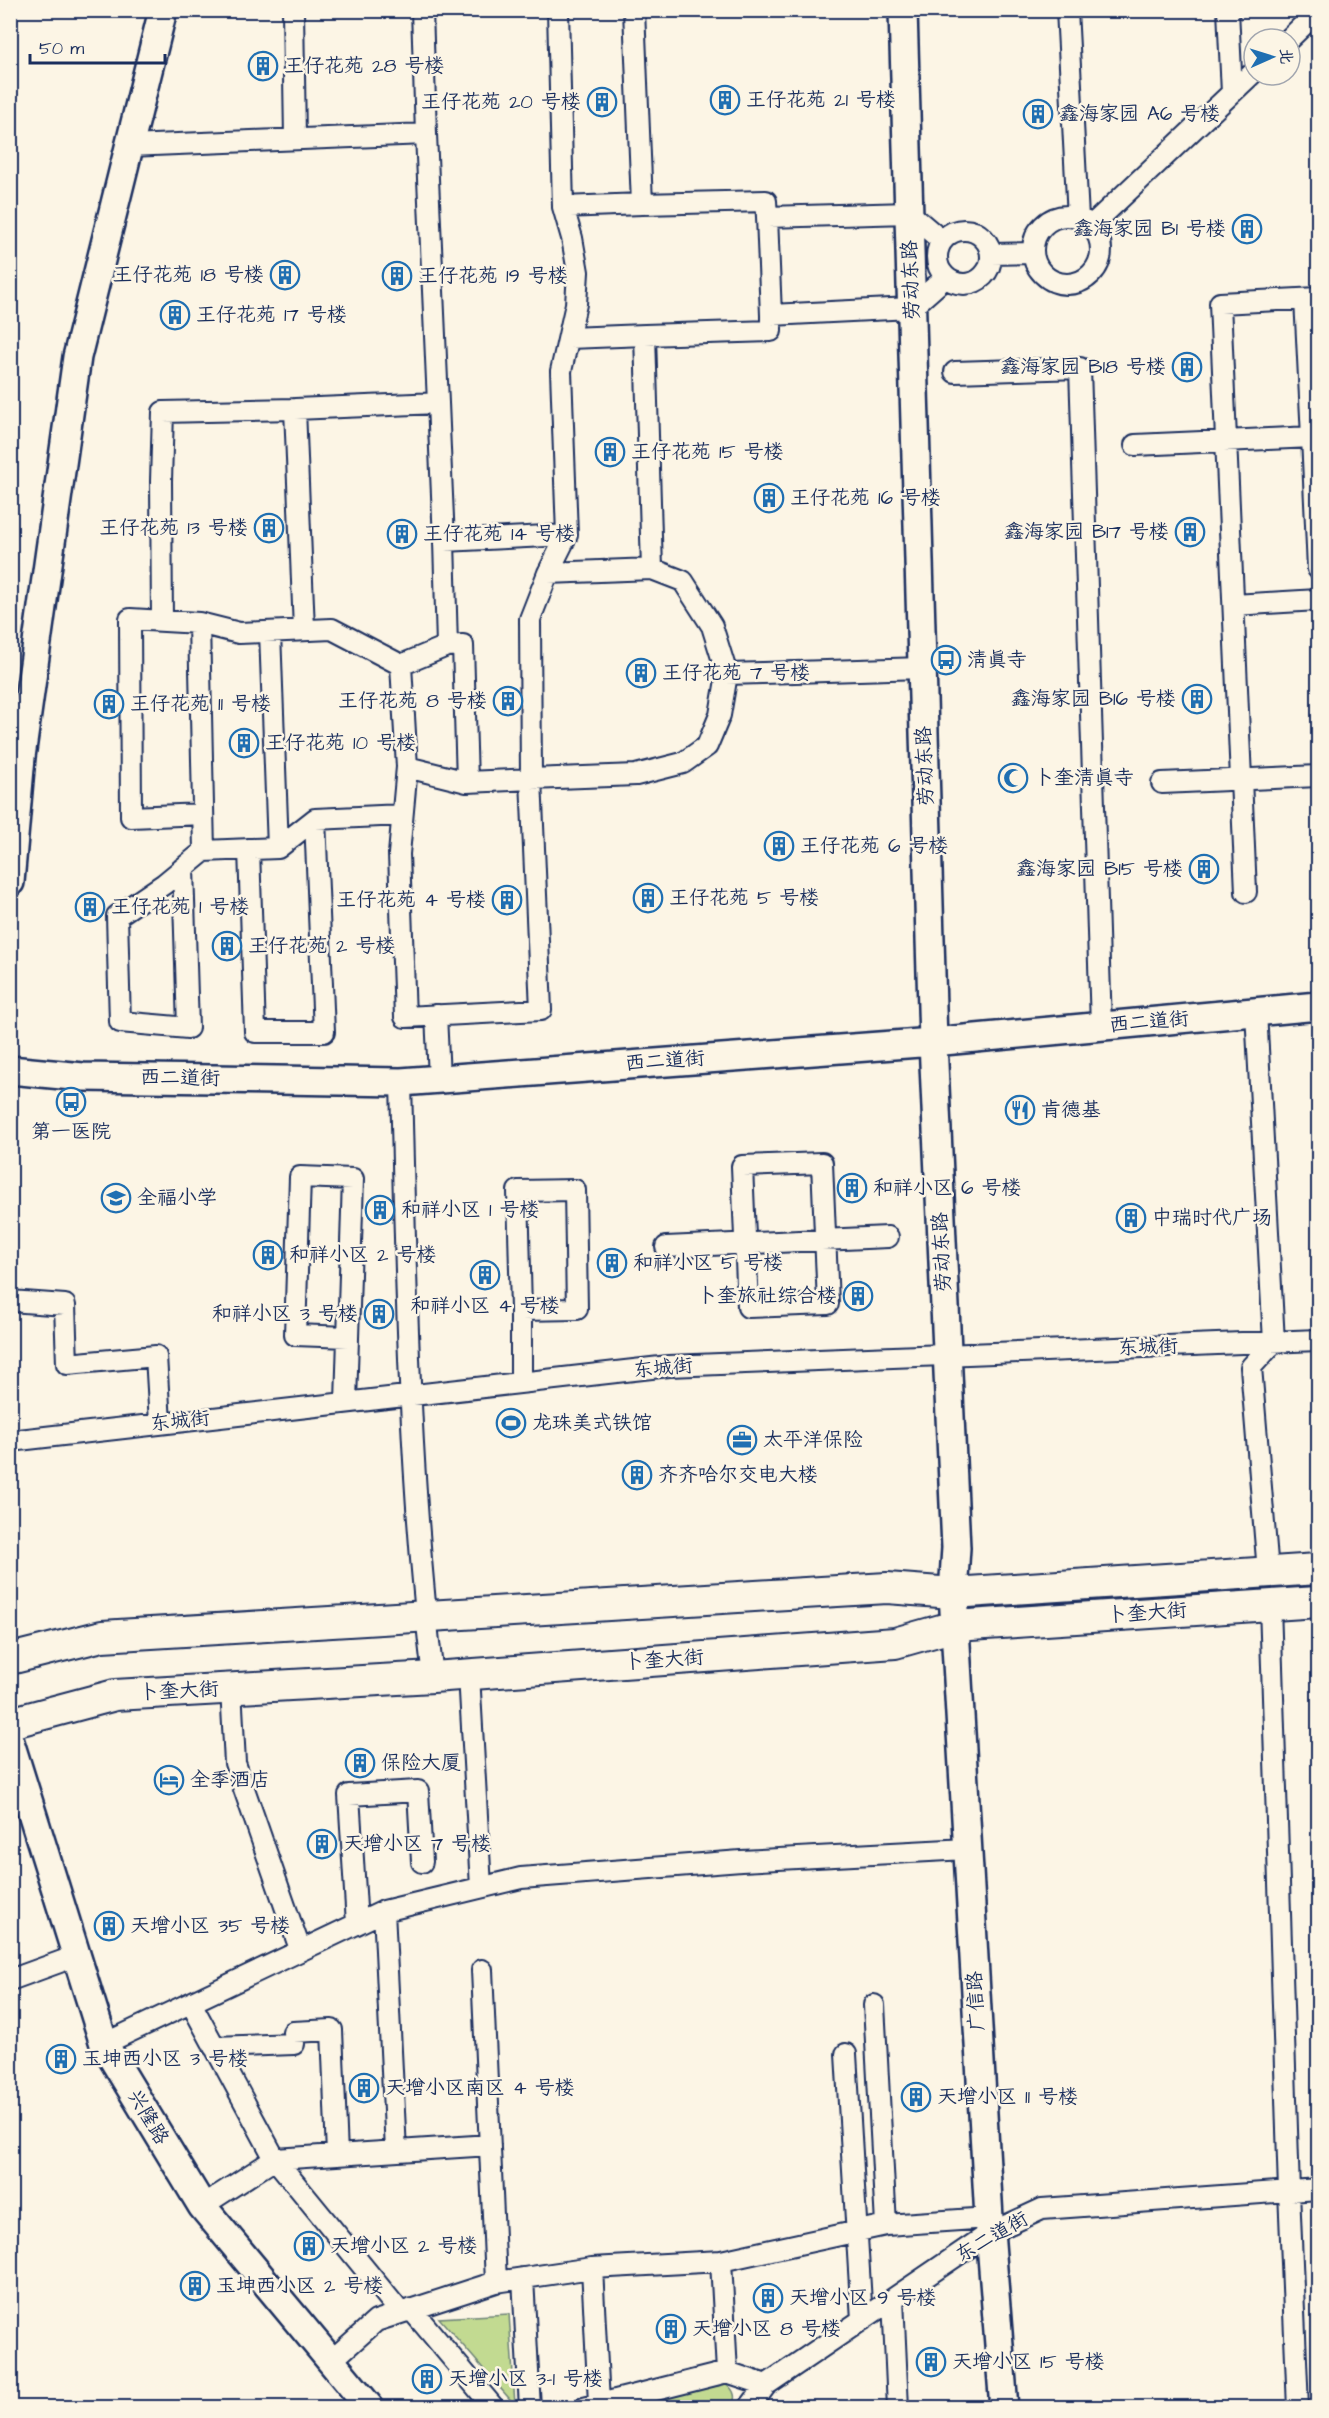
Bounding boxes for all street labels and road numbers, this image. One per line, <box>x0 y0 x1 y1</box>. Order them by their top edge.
street label: 劳动东路 <box>896 239 926 320</box>
street label: 劳动东路 <box>910 725 940 806</box>
street label: 西二道街 <box>1108 1005 1190 1039</box>
street label: 西二道街 <box>624 1044 706 1078</box>
street label: 西二道街 <box>140 1063 220 1093</box>
street label: 劳动东路 <box>926 1210 958 1293</box>
street label: 东城街 <box>1118 1332 1178 1362</box>
street label: 东城街 <box>632 1351 694 1385</box>
street label: 东城街 <box>149 1404 211 1438</box>
street label: 卜奎大街 <box>1106 1596 1188 1630</box>
street label: 卜奎大街 <box>623 1643 705 1677</box>
street label: 卜奎大街 <box>138 1675 220 1707</box>
street label: 广信路 <box>960 1969 992 2032</box>
street label: 兴隆路 <box>121 2084 176 2151</box>
street label: 东二道街 <box>950 2205 1034 2269</box>

